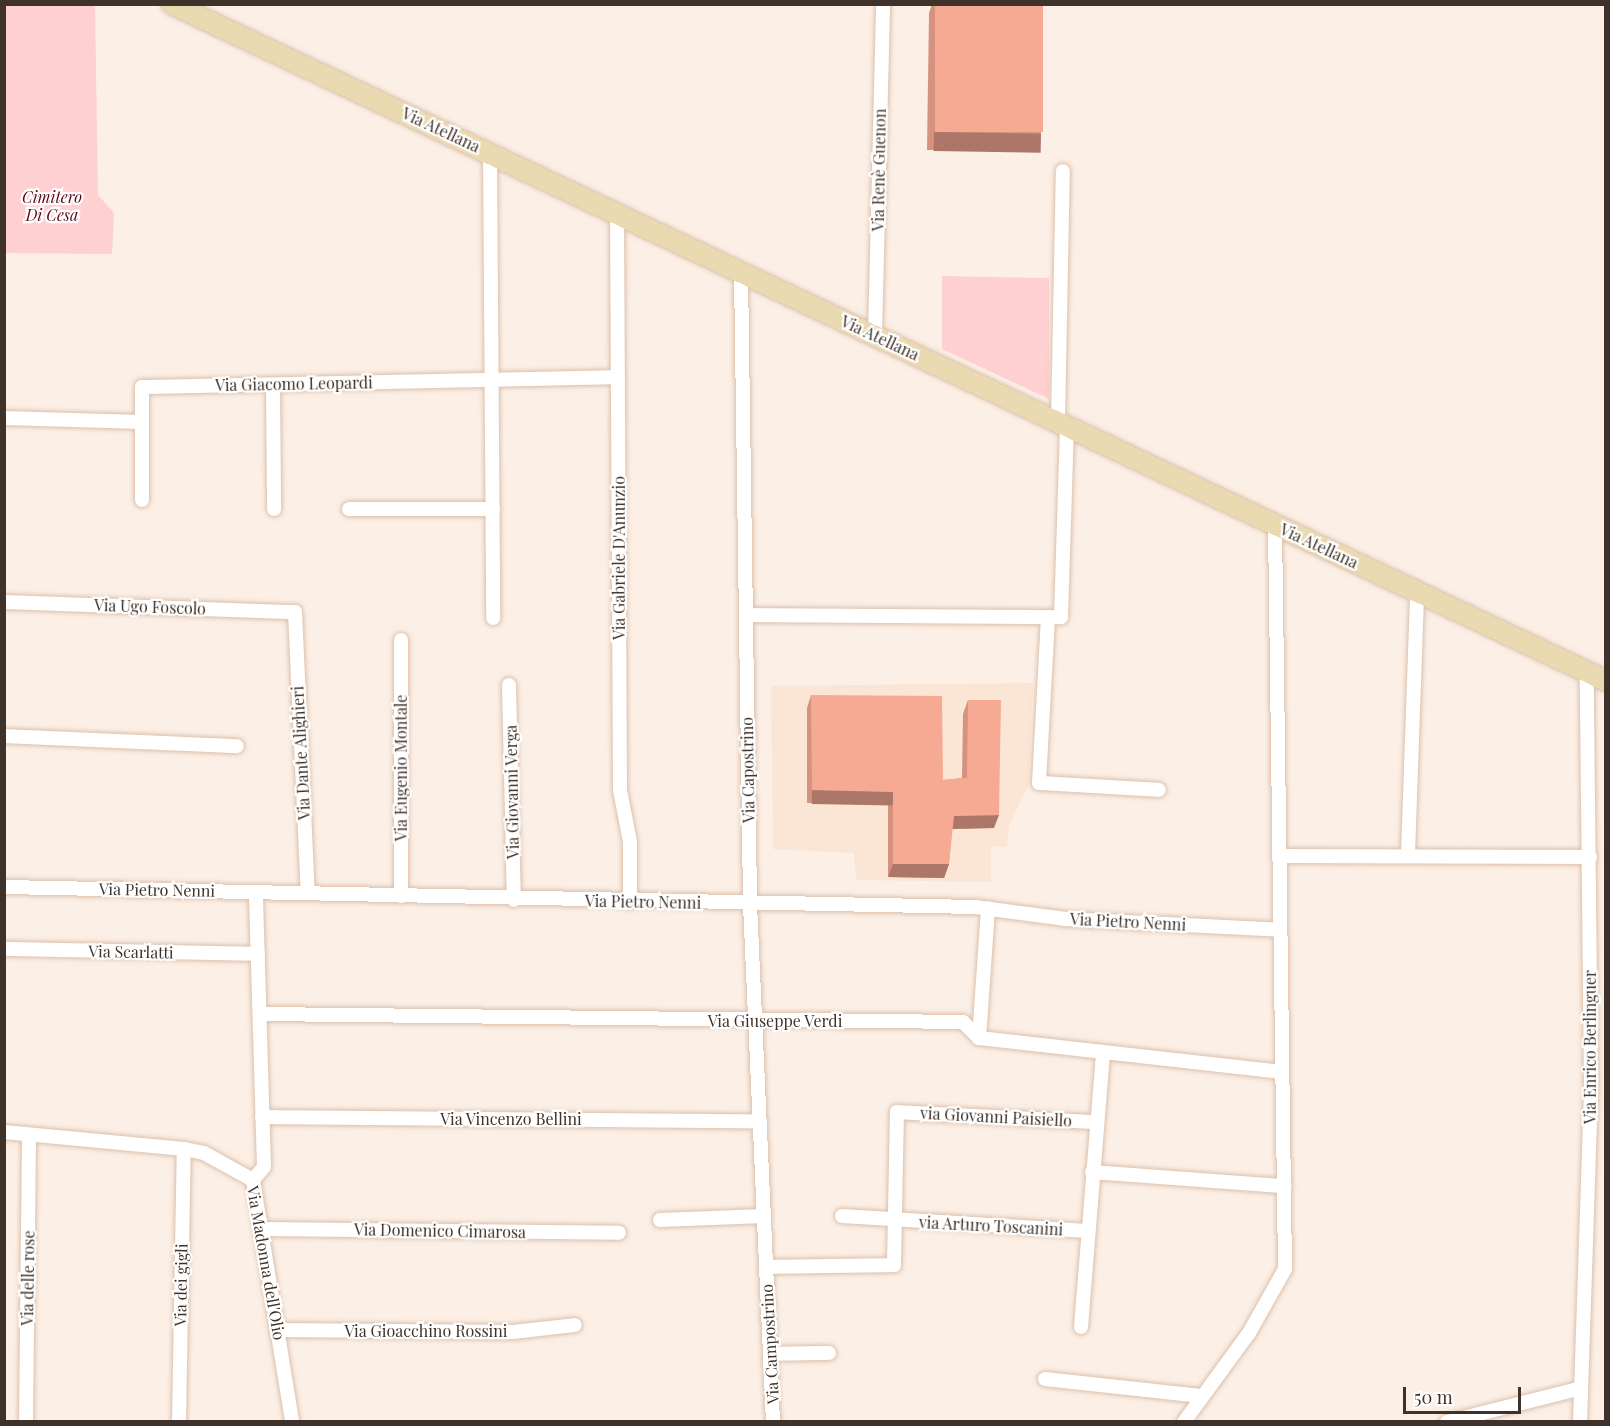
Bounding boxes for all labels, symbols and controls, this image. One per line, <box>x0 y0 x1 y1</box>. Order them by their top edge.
street label: Via Atellana <box>399 103 483 157</box>
street label: Via Renè Guenon <box>868 108 890 232</box>
park label: Cimitero Di Cesa <box>22 187 82 225</box>
street label: Via Atellana <box>838 311 922 365</box>
street label: Via Giacomo Leopardi <box>215 373 373 395</box>
street label: Via Gabriele D'Anunzio <box>609 476 629 640</box>
street label: Via Atellana <box>1277 519 1361 573</box>
street label: Via Ugo Foscolo <box>94 595 206 619</box>
street label: Via Dante Alighieri <box>288 685 314 821</box>
street label: Via Eugenio Montale <box>391 695 411 841</box>
street label: Via Capostrino <box>737 717 759 823</box>
street label: Via Giovanni Verga <box>501 724 523 860</box>
street label: Via Pietro Nenni <box>99 879 215 901</box>
street label: Via Pietro Nenni <box>585 891 701 913</box>
street label: Via Pietro Nenni <box>1069 909 1187 935</box>
street label: Via Scarlatti <box>88 942 174 962</box>
street label: Via Enrico Berlinguer <box>1580 970 1600 1124</box>
street label: Via Giuseppe Verdi <box>707 1011 843 1031</box>
street label: via Giovanni Paisiello <box>920 1103 1072 1131</box>
street label: Via Vincenzo Bellini <box>440 1109 582 1129</box>
street label: Via Madonna dell'Olio <box>243 1184 289 1342</box>
street label: via Arturo Toscanini <box>918 1213 1064 1239</box>
street label: Via Domenico Cimarosa <box>354 1220 526 1242</box>
street label: Via delle rose <box>18 1230 38 1326</box>
street label: Via dei gigli <box>171 1243 191 1327</box>
street label: Via Campostrino <box>757 1283 783 1405</box>
street label: Via Gioacchino Rossini <box>344 1321 508 1341</box>
scale bar <box>1406 1375 1524 1413</box>
text: 50 m <box>1414 1385 1453 1409</box>

